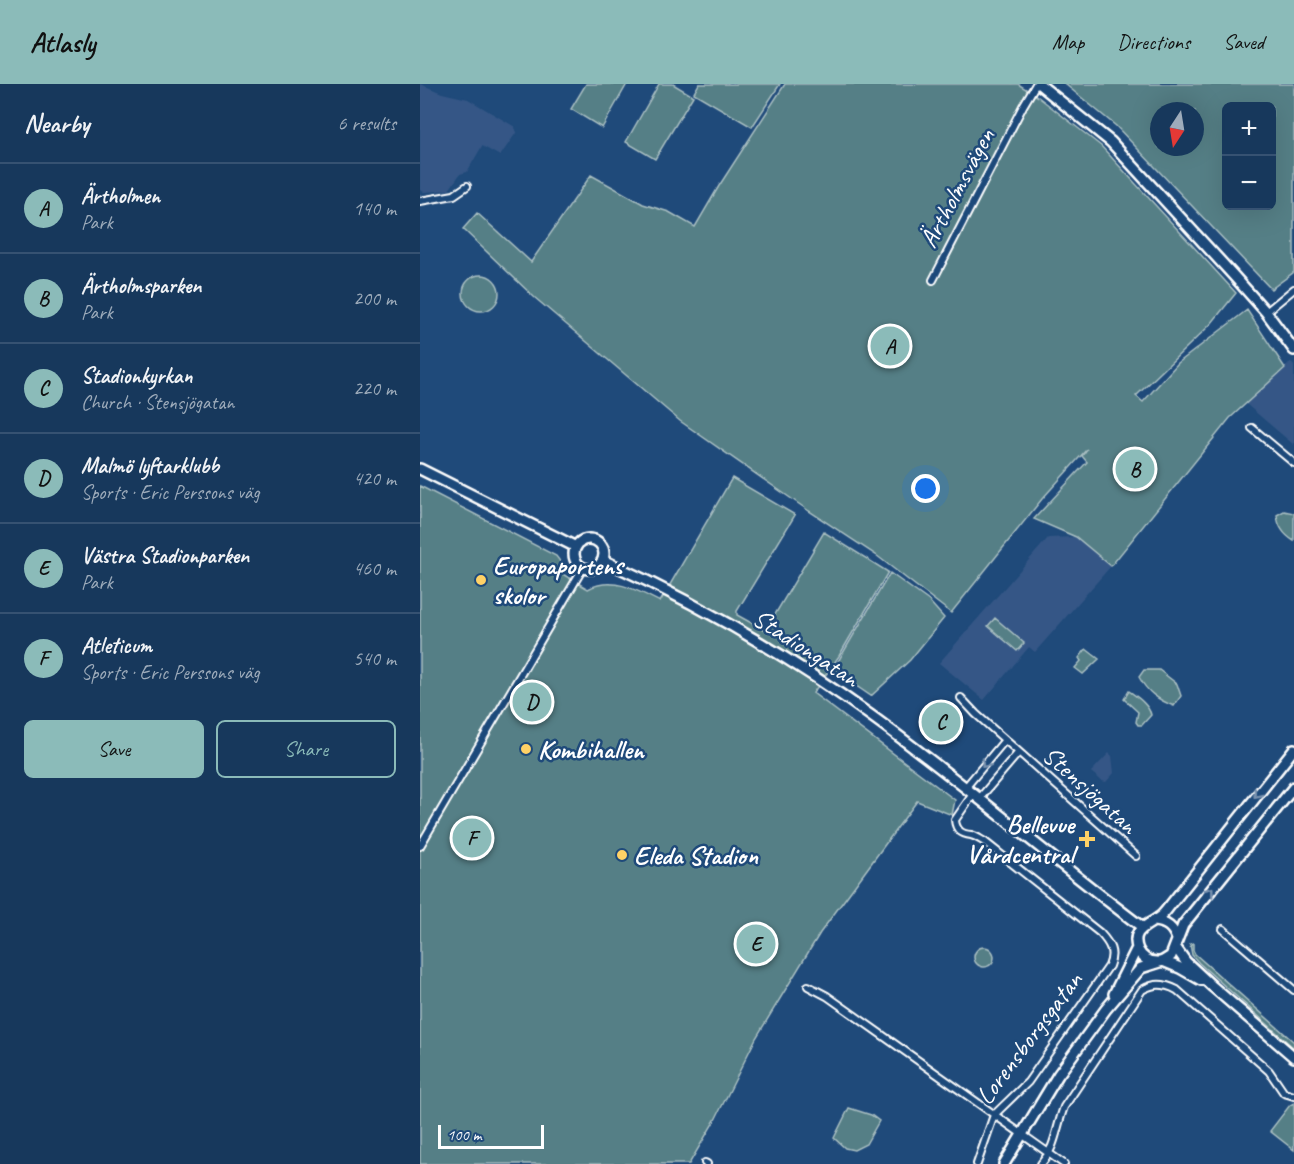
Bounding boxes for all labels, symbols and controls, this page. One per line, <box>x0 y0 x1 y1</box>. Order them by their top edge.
text: Atlasly <box>30 25 95 60</box>
text: Map <box>1052 29 1084 55</box>
text: Directions <box>1117 29 1190 55</box>
text: Saved <box>1223 29 1264 55</box>
north arrow <box>1150 102 1204 156</box>
map controls <box>1222 102 1276 210</box>
button: + <box>1222 102 1276 156</box>
text: Nearby <box>24 107 89 140</box>
text: 6 results <box>337 111 396 136</box>
street label: Ärtholmsvägen <box>912 122 1002 253</box>
button: − <box>1222 156 1276 210</box>
text: Ärtholmen <box>81 182 160 210</box>
text: A <box>38 196 49 221</box>
text: 140 m <box>353 196 396 221</box>
text: Park <box>81 210 113 235</box>
text: Ärtholmsparken <box>81 272 201 300</box>
text: B <box>38 286 49 311</box>
text: 200 m <box>353 286 396 311</box>
text: Park <box>81 300 113 325</box>
pin: A <box>870 324 910 368</box>
text: Stadionkyrkan <box>81 362 192 390</box>
text: C <box>39 376 48 401</box>
text: 220 m <box>353 376 396 401</box>
text: Church · Stensjögatan <box>81 390 234 415</box>
pin: B <box>1116 446 1154 492</box>
text: Malmö lyftarklubb <box>81 452 219 480</box>
text: D <box>38 466 49 491</box>
text: 420 m <box>353 466 396 491</box>
your location <box>911 474 940 503</box>
text: Sports · Eric Perssons väg <box>81 480 260 505</box>
text: Västra Stadionparken <box>81 542 249 570</box>
place label: Europaportens skolor <box>493 549 626 612</box>
text: E <box>38 556 49 581</box>
text: 460 m <box>353 556 396 581</box>
text: Park <box>81 570 113 595</box>
marker: Europaportens skolor <box>474 573 488 587</box>
street label: Stadiongatan <box>747 601 867 695</box>
text: Atleticum <box>81 632 152 660</box>
text: F <box>39 646 48 671</box>
text: 540 m <box>353 646 396 671</box>
text: Sports · Eric Perssons väg <box>81 660 260 685</box>
pin: D <box>512 680 552 724</box>
pin: C <box>922 700 960 744</box>
button: Save <box>24 720 204 778</box>
button: Share <box>216 720 396 778</box>
place label: Kombihallen <box>538 733 646 766</box>
street label: Stensjögatan <box>1036 739 1145 842</box>
marker: Kombihallen <box>519 742 533 756</box>
one-way arrow <box>981 757 992 768</box>
one-way arrow <box>1253 787 1264 798</box>
place label: Bellevue Vårdcentral <box>966 808 1079 871</box>
pin: F <box>452 816 492 861</box>
marker: Bellevue Vårdcentral <box>1078 830 1096 848</box>
place label: Eleda Stadion <box>634 839 759 872</box>
marker: Eleda Stadion <box>615 848 629 862</box>
one-way arrow <box>1203 887 1214 898</box>
pin: E <box>736 922 776 966</box>
street label: Lorensborgsgatan <box>968 964 1090 1111</box>
scale bar <box>438 1122 544 1150</box>
text: 100 m <box>447 1125 481 1145</box>

